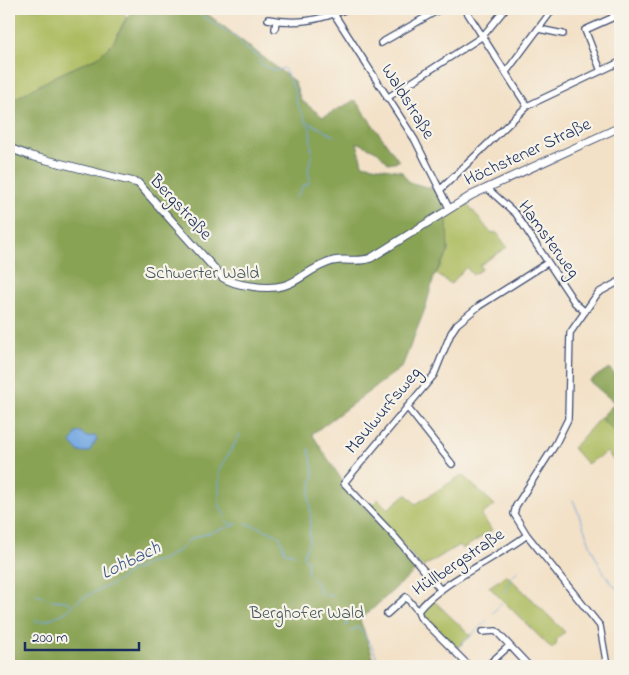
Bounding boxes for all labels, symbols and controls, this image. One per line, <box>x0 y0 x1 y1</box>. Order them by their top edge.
street label: Waldstraße <box>374 59 441 146</box>
street label: Höchstener Straße <box>460 112 596 194</box>
street label: Bergstraße <box>141 168 218 248</box>
street label: Hamsterweg <box>510 196 585 285</box>
park label: Schwerter Wald <box>145 261 259 287</box>
street label: Maulwurfsweg <box>340 362 429 461</box>
street label: Hüllbergstraße <box>408 522 512 604</box>
water label: Lohbach <box>97 535 166 587</box>
park label: Berghofer Wald <box>249 601 364 628</box>
scale bar <box>25 620 139 652</box>
text: 200 m <box>32 627 68 649</box>

